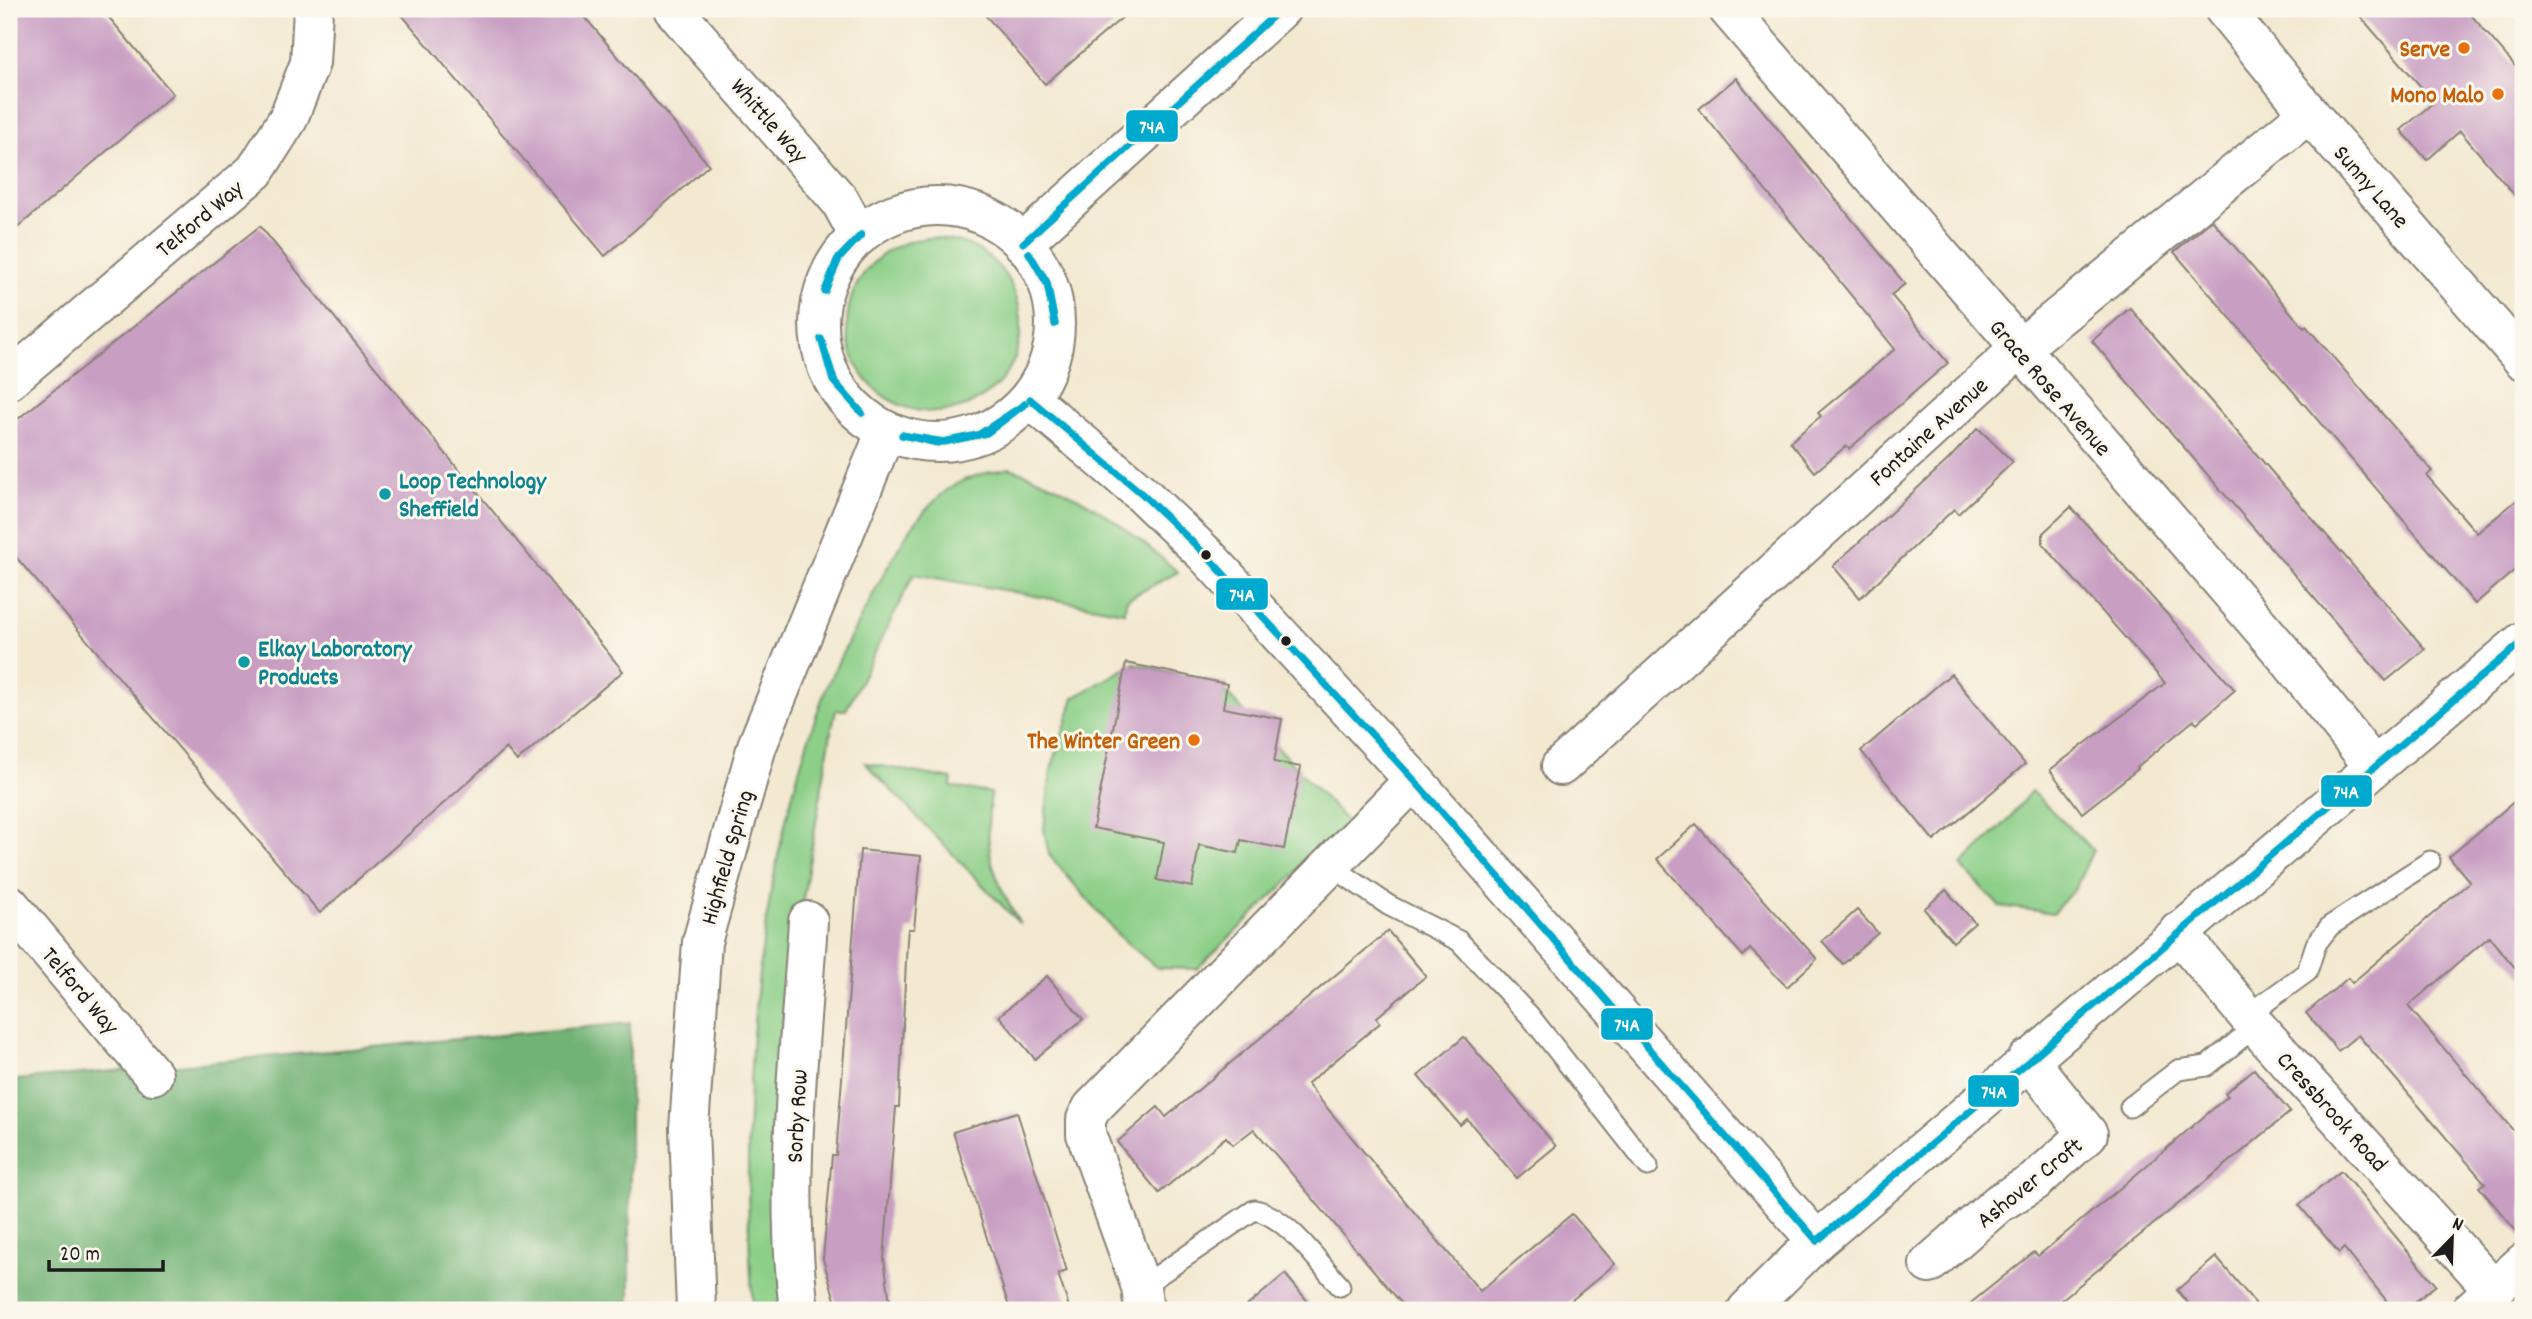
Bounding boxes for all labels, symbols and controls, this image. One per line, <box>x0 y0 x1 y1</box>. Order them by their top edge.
place label: Serve <box>2399 34 2450 68</box>
marker: Serve <box>2456 40 2472 56</box>
street label: Whittle Way <box>721 72 815 173</box>
place label: Mono Malo <box>2390 80 2484 114</box>
marker: Mono Malo <box>2490 86 2506 102</box>
line badge: 74A <box>1125 109 1179 143</box>
text: 74A <box>1139 116 1165 143</box>
street label: Sunny Lane <box>2324 139 2416 237</box>
street label: Telford Way <box>150 173 253 267</box>
street label: Grace Rose Avenue <box>1979 313 2118 465</box>
street label: Fontaine Avenue <box>1863 370 1997 496</box>
place label: Loop Technology Sheffield <box>399 466 547 528</box>
marker: Loop Technology Sheffield <box>377 486 393 502</box>
unlabelled marker <box>1199 548 1213 562</box>
line badge: 74A <box>1215 577 1269 611</box>
text: 74A <box>1229 584 1255 611</box>
place label: Elkay Laboratory Products <box>258 634 413 696</box>
unlabelled marker <box>1279 634 1293 648</box>
marker: Elkay Laboratory Products <box>236 654 252 670</box>
place label: The Winter Green <box>1027 726 1180 760</box>
marker: The Winter Green <box>1186 732 1202 748</box>
line badge: 74A <box>2320 774 2373 808</box>
text: 74A <box>2333 781 2359 808</box>
street label: Highfield Spring <box>693 786 764 929</box>
street label: Telford Way <box>32 941 126 1044</box>
line badge: 74A <box>1600 1007 1654 1041</box>
text: 74A <box>1614 1014 1640 1041</box>
street label: Cressbrook Road <box>2267 1045 2394 1181</box>
street label: Sorby Row <box>780 1069 818 1164</box>
line badge: 74A <box>1967 1074 2020 1108</box>
text: 74A <box>1981 1081 2007 1108</box>
street label: Ashover Croft <box>1970 1131 2092 1238</box>
north arrow <box>2416 1204 2486 1274</box>
text: N <box>2448 1211 2467 1240</box>
scale bar <box>49 1228 163 1272</box>
text: 20 m <box>60 1241 100 1271</box>

